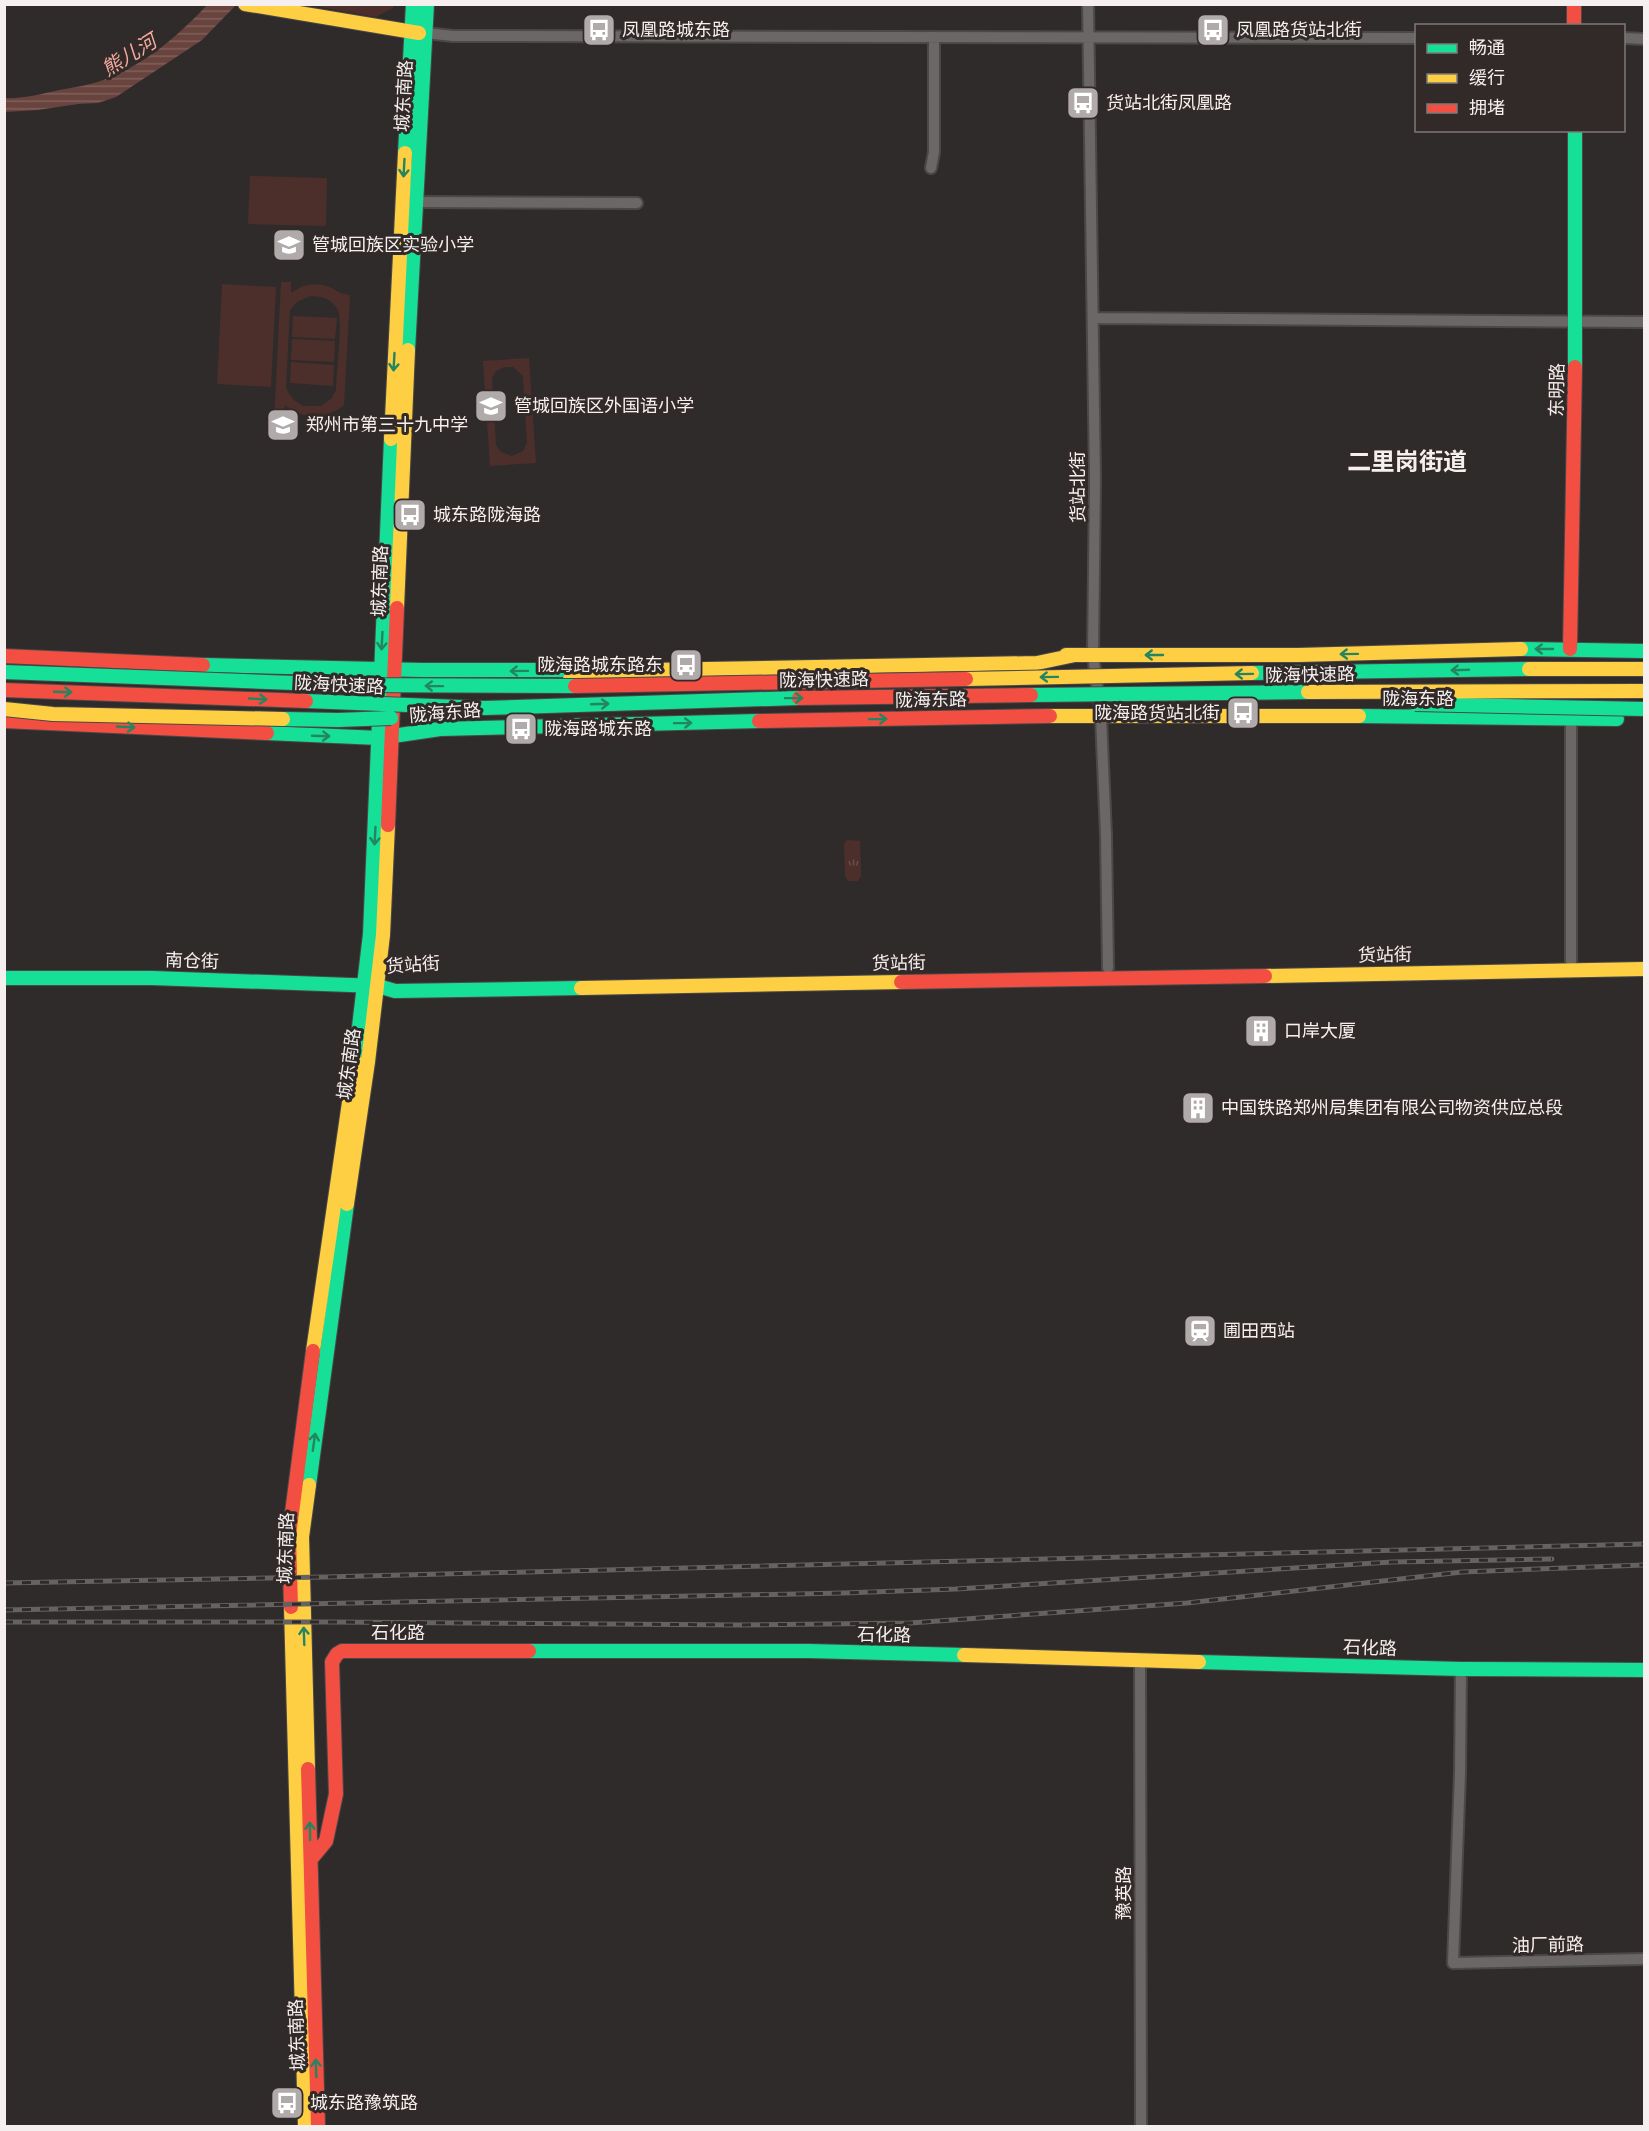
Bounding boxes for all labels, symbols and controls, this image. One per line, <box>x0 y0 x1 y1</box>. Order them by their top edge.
bus stop icon: 凤凰路城东路 <box>581 12 617 48</box>
bus stop icon: 凤凰路货站北街 <box>1195 12 1231 48</box>
place label: 凤凰路城东路 <box>622 19 730 41</box>
place label: 凤凰路货站北街 <box>1236 19 1362 41</box>
legend <box>1415 24 1625 132</box>
water label: 熊儿河 <box>97 27 164 81</box>
text: 畅通 <box>1469 37 1505 59</box>
street label: 城东南路 <box>391 59 417 133</box>
text: 缓行 <box>1469 67 1505 89</box>
bus stop icon: 货站北街凤凰路 <box>1065 85 1101 121</box>
place label: 货站北街凤凰路 <box>1106 92 1232 114</box>
text: 拥堵 <box>1469 97 1505 119</box>
one-way arrow <box>398 157 409 177</box>
school or university icon: 管城回族区实验小学 <box>271 227 307 263</box>
place label: 管城回族区实验小学 <box>312 234 474 256</box>
one-way arrow <box>388 352 399 372</box>
street label: 东明路 <box>1546 363 1568 417</box>
school or university icon: 管城回族区外国语小学 <box>473 388 509 424</box>
place label: 管城回族区外国语小学 <box>514 395 694 417</box>
school or university icon: 郑州市第三十九中学 <box>265 407 301 443</box>
place label: 郑州市第三十九中学 <box>306 414 468 436</box>
district label: 二里岗街道 <box>1347 447 1467 476</box>
street label: 货站北街 <box>1067 451 1089 523</box>
bus stop icon: 城东路陇海路 <box>392 497 428 533</box>
place label: 城东路陇海路 <box>433 504 541 526</box>
street label: 城东南路 <box>368 545 392 617</box>
one-way arrow <box>376 631 387 651</box>
one-way arrow <box>1535 643 1555 655</box>
bus stop icon: 陇海路城东路东 <box>668 647 704 683</box>
one-way arrow <box>1340 648 1360 659</box>
one-way arrow <box>1145 649 1165 661</box>
place label: 陇海路城东路东 <box>537 654 663 676</box>
street label: 陇海快速路 <box>1265 663 1355 687</box>
one-way arrow <box>1451 664 1471 676</box>
one-way arrow <box>509 665 529 676</box>
street label: 陇海快速路 <box>779 668 869 692</box>
one-way arrow <box>1235 669 1255 680</box>
one-way arrow <box>1040 671 1060 683</box>
street label: 陇海快速路 <box>293 672 385 698</box>
one-way arrow <box>425 680 445 692</box>
one-way arrow <box>52 686 72 698</box>
street label: 陇海东路 <box>895 688 967 712</box>
street label: 陇海东路 <box>1382 688 1454 710</box>
one-way arrow <box>784 693 804 704</box>
one-way arrow <box>247 694 267 705</box>
bus stop icon: 陇海路货站北街 <box>1225 695 1261 731</box>
one-way arrow <box>589 698 609 709</box>
street label: 陇海东路 <box>408 699 482 727</box>
place label: 陇海路货站北街 <box>1094 702 1220 724</box>
bus stop icon: 陇海路城东路 <box>503 711 539 747</box>
one-way arrow <box>867 713 887 725</box>
one-way arrow <box>672 717 692 729</box>
place label: 陇海路城东路 <box>544 718 652 740</box>
one-way arrow <box>115 722 135 733</box>
one-way arrow <box>310 730 330 742</box>
one-way arrow <box>369 826 380 846</box>
street label: 货站街 <box>1358 944 1412 966</box>
street label: 南仓街 <box>165 949 219 973</box>
street label: 货站街 <box>385 952 441 978</box>
street label: 货站街 <box>872 952 926 974</box>
building icon: 口岸大厦 <box>1243 1013 1279 1049</box>
place label: 口岸大厦 <box>1284 1020 1356 1042</box>
street label: 城东南路 <box>333 1027 365 1101</box>
building icon: 中国铁路郑州局集团有限公司物资供应总段 <box>1180 1090 1216 1126</box>
place label: 中国铁路郑州局集团有限公司物资供应总段 <box>1221 1097 1563 1119</box>
station icon: 圃田西站 <box>1182 1313 1218 1349</box>
place label: 圃田西站 <box>1223 1320 1295 1342</box>
one-way arrow <box>308 1433 319 1452</box>
street label: 城东南路 <box>274 1512 298 1584</box>
street label: 石化路 <box>371 1622 425 1644</box>
street label: 石化路 <box>857 1624 911 1646</box>
one-way arrow <box>298 1627 310 1647</box>
street label: 石化路 <box>1343 1636 1397 1660</box>
one-way arrow <box>304 1822 316 1842</box>
street label: 豫英路 <box>1113 1866 1135 1920</box>
street label: 油厂前路 <box>1512 1933 1584 1957</box>
street label: 城东南路 <box>285 1999 309 2071</box>
one-way arrow <box>311 2059 322 2079</box>
bus stop icon: 城东路豫筑路 <box>269 2085 305 2121</box>
place label: 城东路豫筑路 <box>310 2092 418 2114</box>

